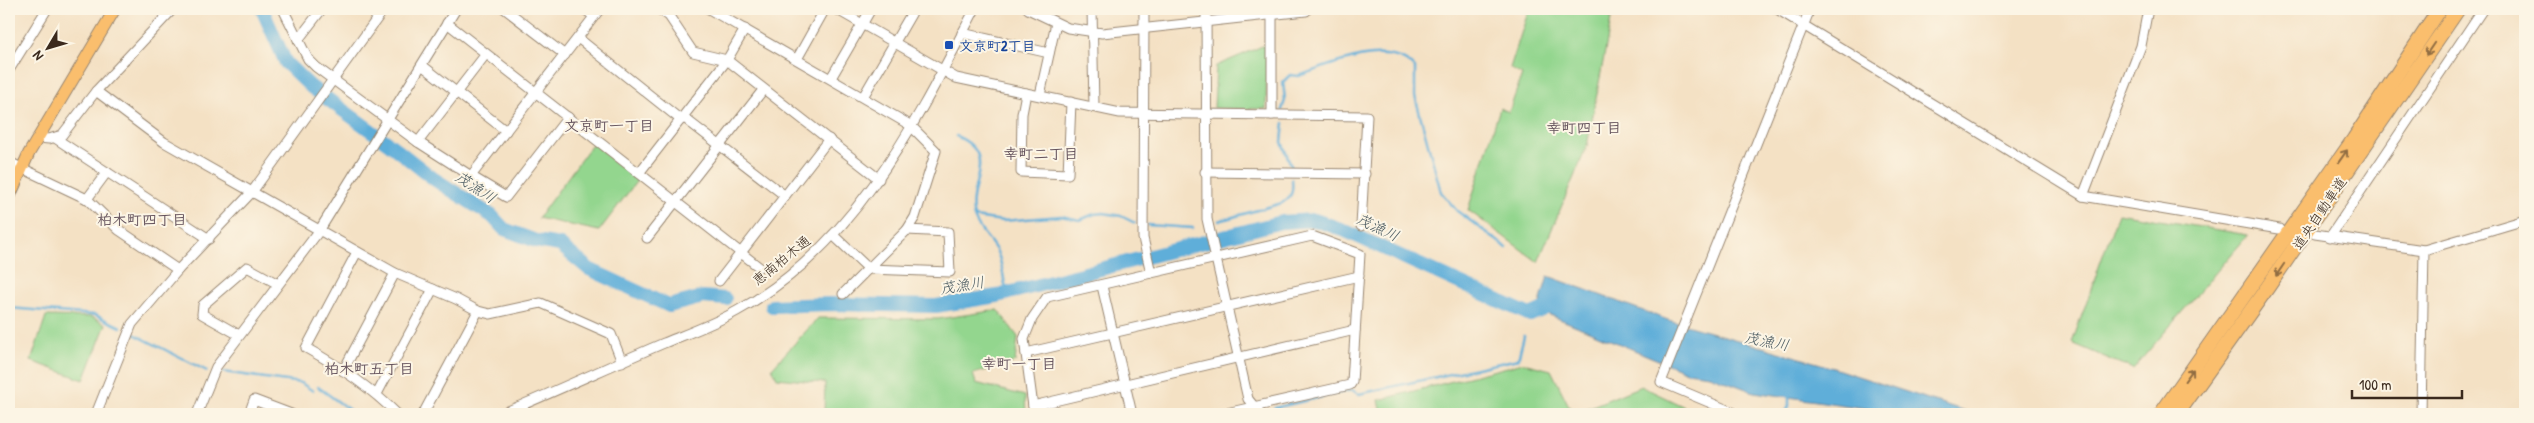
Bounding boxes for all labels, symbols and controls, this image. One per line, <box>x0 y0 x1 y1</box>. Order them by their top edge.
north arrow <box>22 22 72 72</box>
place label: 文京町2丁目 <box>959 36 1036 55</box>
marker: 文京町2丁目 <box>943 39 955 51</box>
one-way arrow <box>2425 42 2435 56</box>
text: N <box>27 47 47 65</box>
district label: 文京町一丁目 <box>564 115 654 136</box>
district label: 幸町四丁目 <box>1546 117 1622 138</box>
district label: 幸町二丁目 <box>1003 143 1079 164</box>
one-way arrow <box>2338 149 2348 163</box>
water label: 茂漁川 <box>451 166 501 208</box>
street label: 道央自動車道 <box>2288 173 2350 253</box>
water label: 茂漁川 <box>1353 208 1403 246</box>
district label: 柏木町四丁目 <box>97 209 187 230</box>
street label: 恵南柏木通 <box>748 231 814 289</box>
one-way arrow <box>2275 263 2285 277</box>
water label: 茂漁川 <box>938 271 986 299</box>
water label: 茂漁川 <box>1743 326 1791 356</box>
district label: 幸町一丁目 <box>981 353 1057 374</box>
district label: 柏木町五丁目 <box>324 358 414 379</box>
one-way arrow <box>2184 368 2194 382</box>
scale bar <box>2352 368 2462 400</box>
text: 100 m <box>2359 374 2392 395</box>

